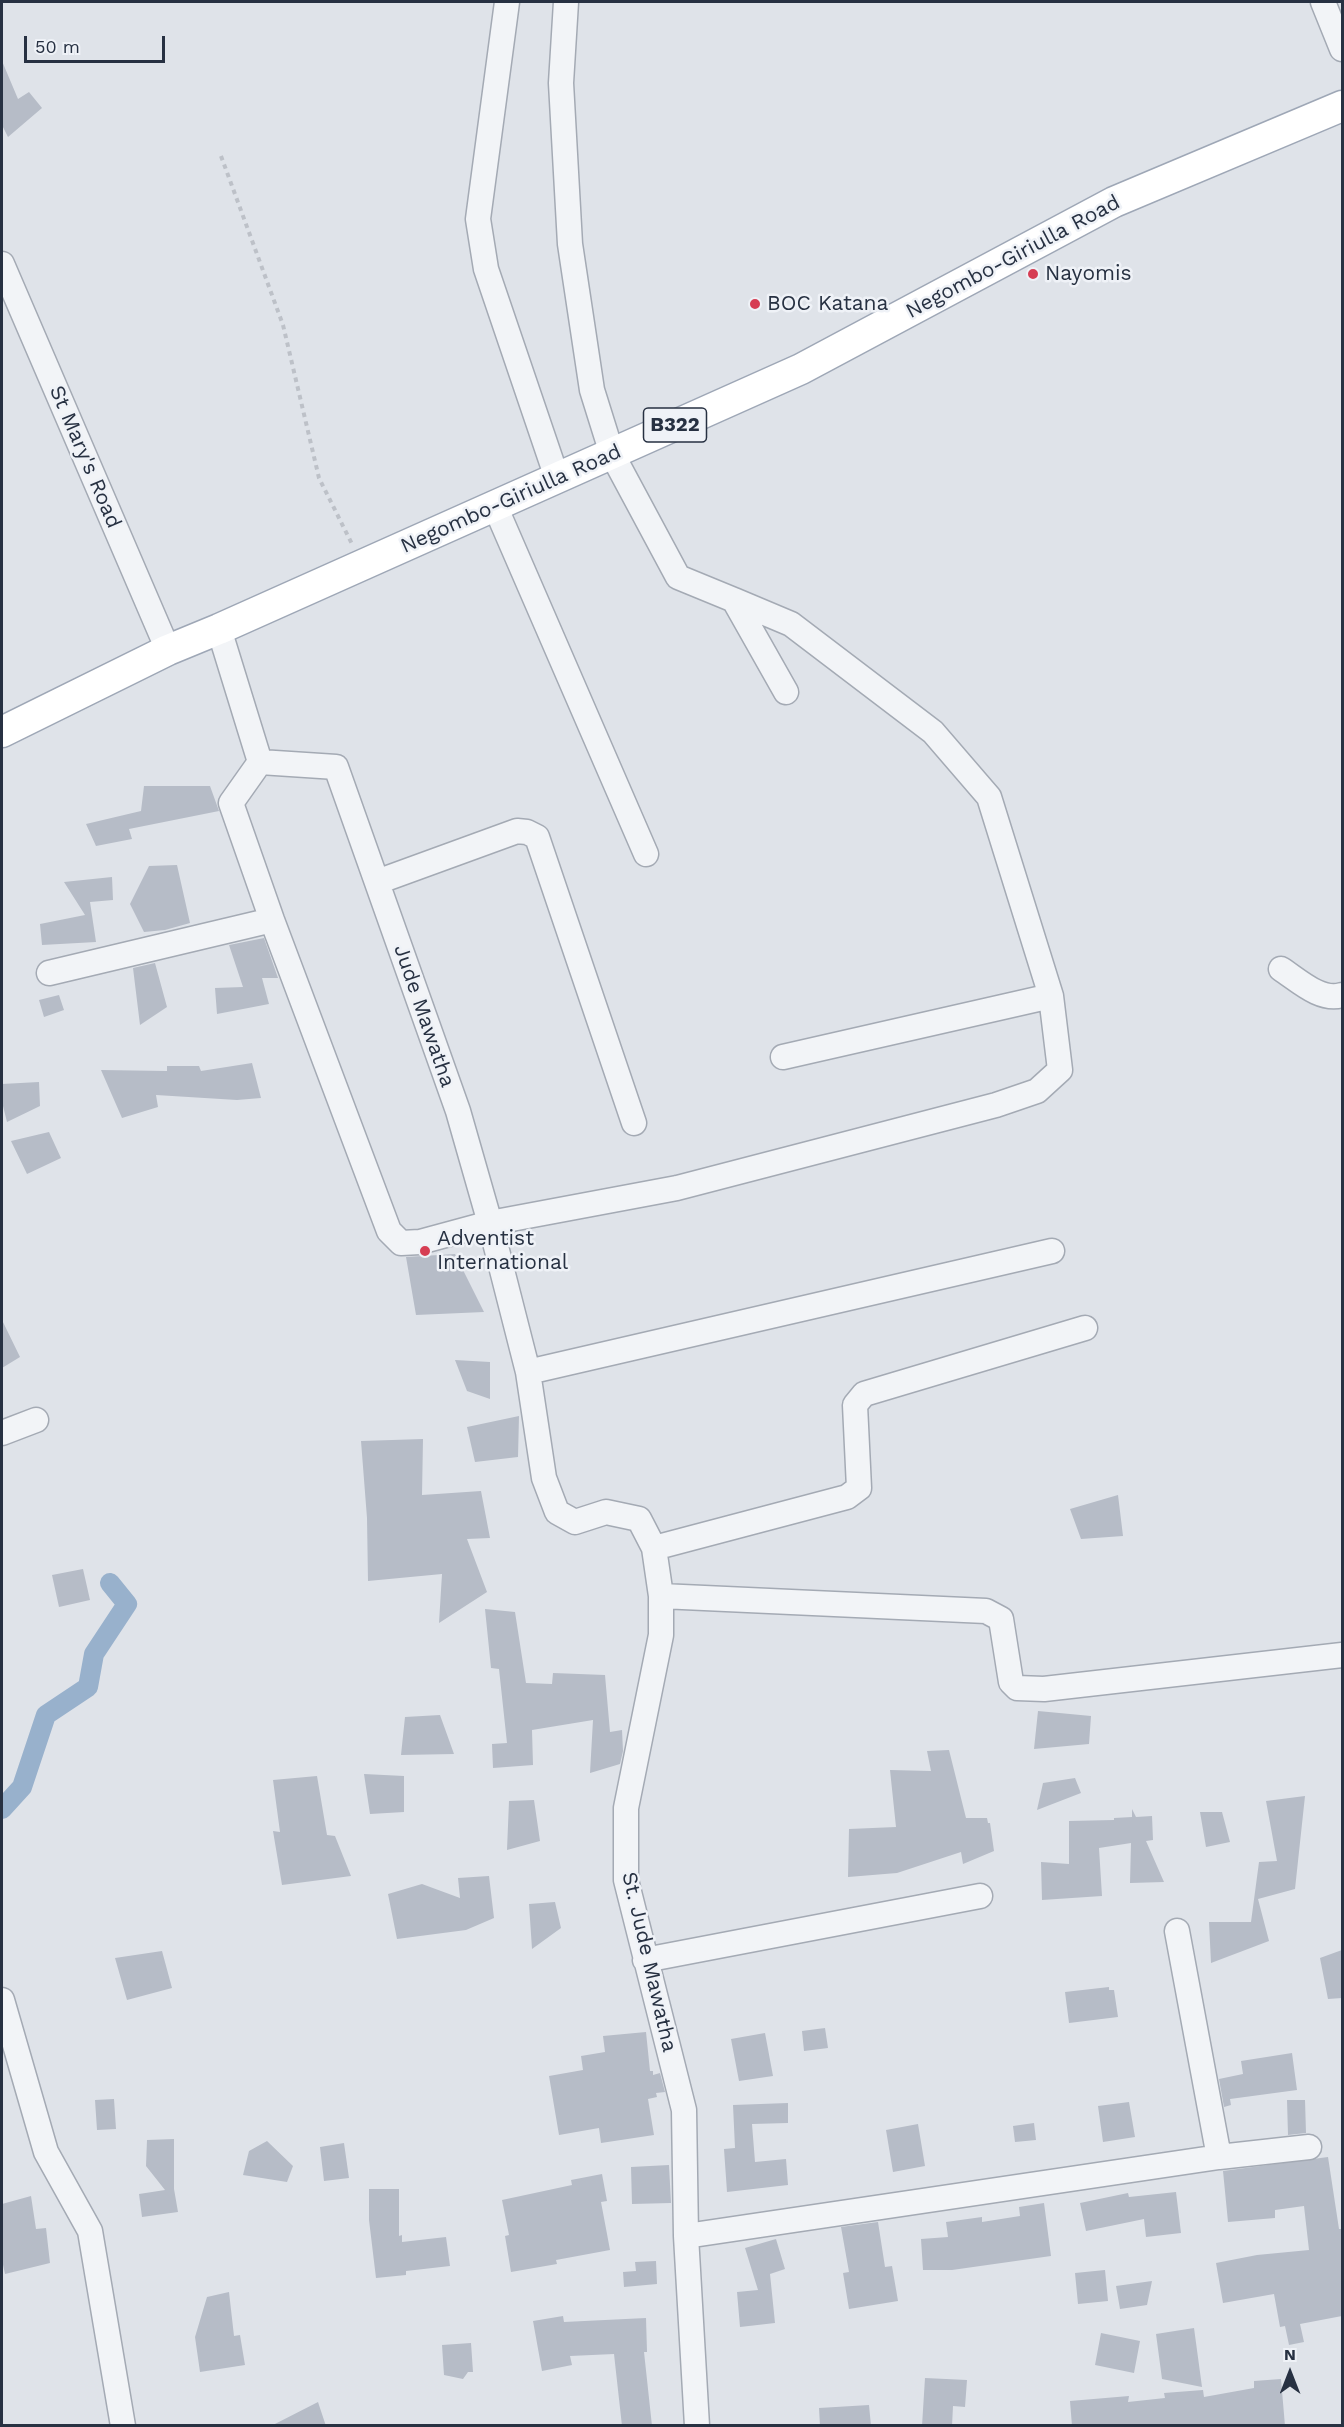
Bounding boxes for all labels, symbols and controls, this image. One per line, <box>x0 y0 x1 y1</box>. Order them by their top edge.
scale bar <box>27 24 168 62</box>
text: 50 m <box>35 36 80 57</box>
street label: Negombo-Giriulla Road <box>902 190 1124 324</box>
place label: Nayomis <box>1045 261 1132 287</box>
marker: Nayomis <box>1026 267 1040 281</box>
place label: BOC Katana <box>767 291 889 317</box>
marker: BOC Katana <box>748 297 762 311</box>
street label: St Mary's Road <box>44 382 126 532</box>
road number: B322 <box>644 408 706 442</box>
street label: Negombo-Giriulla Road <box>397 439 625 559</box>
street label: Jude Mawatha <box>388 941 460 1091</box>
place label: Adventist International <box>437 1226 568 1276</box>
marker: Adventist International <box>418 1244 432 1258</box>
street label: St. Jude Mawatha <box>616 1870 682 2054</box>
north arrow <box>1260 2343 1320 2403</box>
text: N <box>1284 2345 1296 2364</box>

